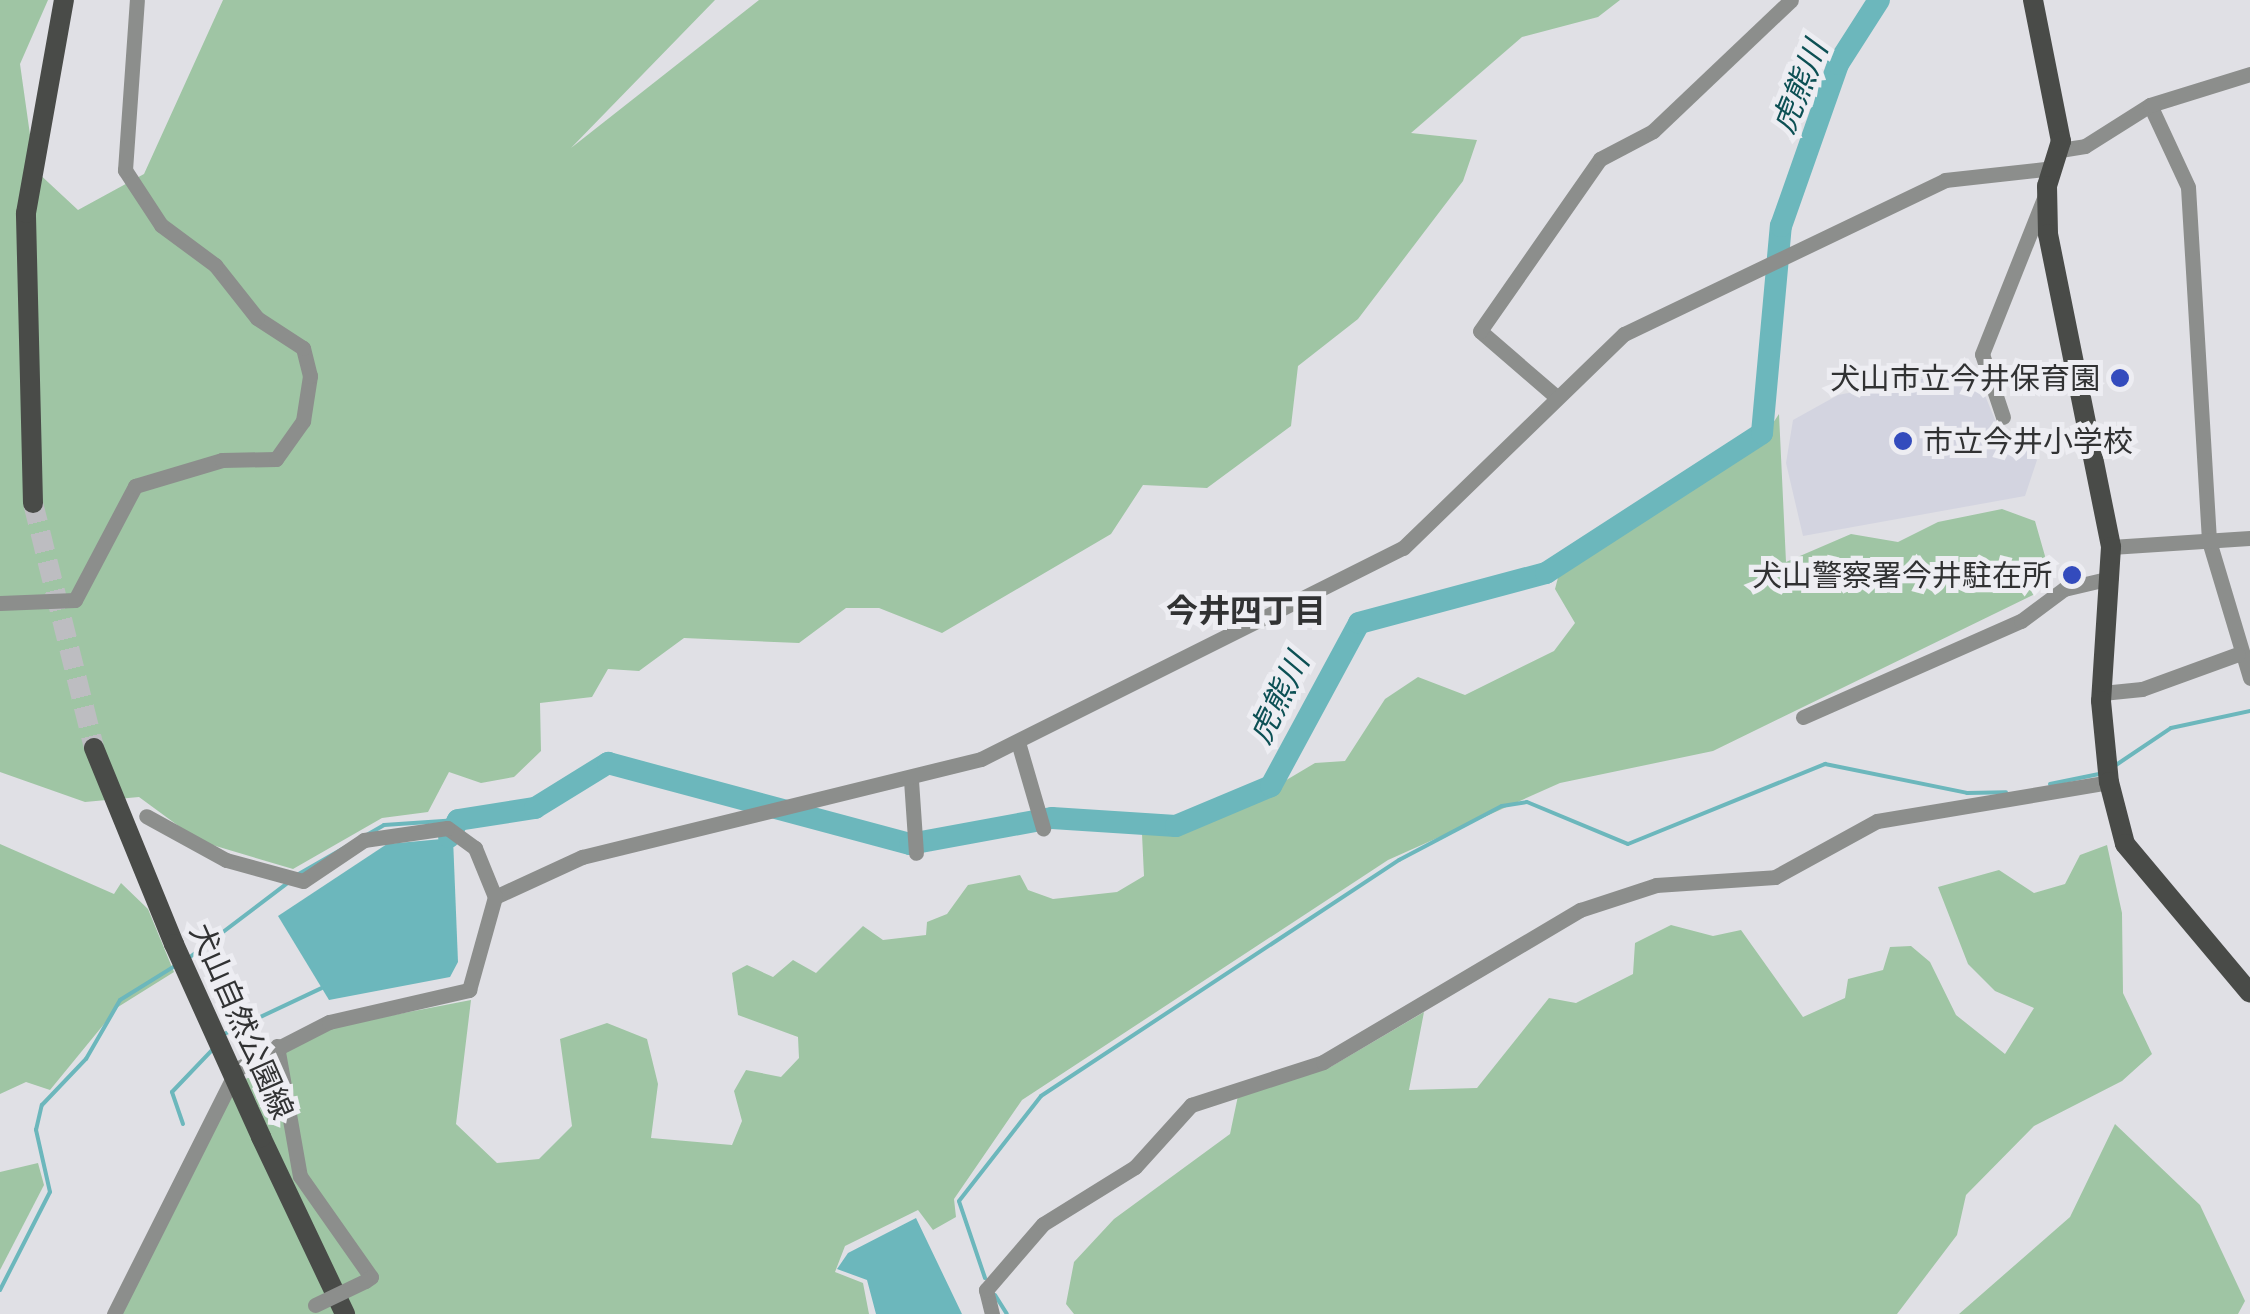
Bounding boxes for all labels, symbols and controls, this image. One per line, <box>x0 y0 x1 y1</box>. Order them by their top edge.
water label: 虎熊川 <box>1763 35 1835 139</box>
place label: 犬山市立今井保育園 <box>1830 360 2100 396</box>
marker: 犬山市立今井保育園 <box>2109 367 2131 389</box>
place label: 市立今井小学校 <box>1923 423 2133 459</box>
marker: 市立今井小学校 <box>1892 430 1914 452</box>
place label: 犬山警察署今井駐在所 <box>1752 557 2052 593</box>
marker: 犬山警察署今井駐在所 <box>2061 564 2083 586</box>
district label: 今井四丁目 <box>1166 591 1326 629</box>
water label: 虎熊川 <box>1240 646 1316 750</box>
street label: 犬山自然公園線 <box>183 918 301 1124</box>

